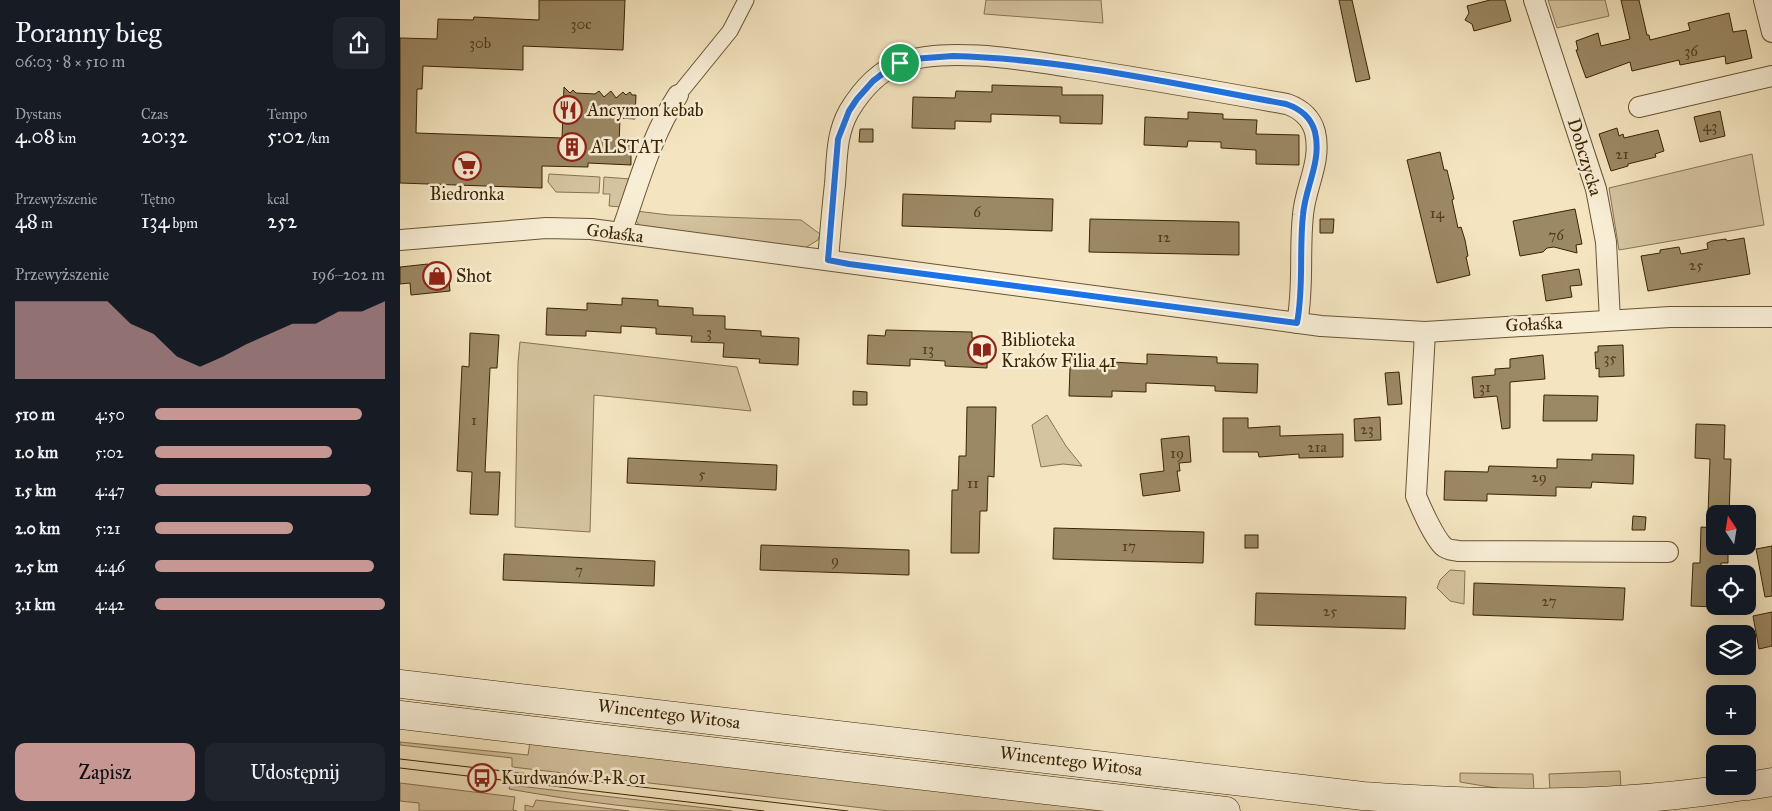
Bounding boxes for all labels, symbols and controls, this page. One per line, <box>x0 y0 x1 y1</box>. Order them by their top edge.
text: Poranny bieg <box>15 15 162 50</box>
house number: 30c <box>570 15 592 33</box>
button: share <box>333 17 385 69</box>
house number: 30b <box>469 34 491 52</box>
pin <box>879 42 921 84</box>
house number: 36 <box>1684 42 1699 60</box>
icon: arrive <box>886 49 914 77</box>
text: 06:03 · 8 × 510 m <box>15 52 125 71</box>
restaurant icon: Ancymon kebab <box>553 95 583 125</box>
place label: Ancymon kebab <box>586 99 704 121</box>
text: Dystans <box>15 106 61 123</box>
text: Czas <box>141 106 168 123</box>
text: Tempo <box>267 106 307 123</box>
street label: Dobczycka <box>1563 116 1607 199</box>
house number: 43 <box>1703 117 1717 135</box>
text: 4.08 <box>15 123 55 149</box>
text: 20:32 <box>141 123 188 149</box>
text: 5:02 <box>267 123 305 149</box>
text: km <box>55 130 76 147</box>
text: /km <box>305 130 330 147</box>
building icon: ALSTAT <box>557 132 587 162</box>
place label: ALSTAT <box>590 136 663 158</box>
house number: 21 <box>1615 145 1629 163</box>
supermarket icon: Biedronka <box>452 151 482 181</box>
place label: Biedronka <box>430 183 505 205</box>
text: Przewyższenie <box>15 191 97 208</box>
text: Tętno <box>141 191 175 208</box>
text: kcal <box>267 191 289 208</box>
house number: 6 <box>973 203 982 221</box>
house number: 14 <box>1430 204 1445 222</box>
text: 48 <box>15 208 38 234</box>
text: 134 <box>141 208 169 234</box>
text: 252 <box>267 208 297 234</box>
text: m <box>38 215 53 232</box>
text: bpm <box>169 215 198 232</box>
street label: Gołaśka <box>585 219 645 247</box>
house number: 76 <box>1548 226 1565 244</box>
house number: 12 <box>1157 228 1171 246</box>
house number: 25 <box>1689 256 1703 274</box>
shop icon: Shot <box>422 261 452 291</box>
text: Przewyższenie <box>15 265 109 284</box>
text: 196–202 m <box>312 265 385 284</box>
place label: Shot <box>456 265 492 287</box>
street label: Gołaśka <box>1505 311 1564 336</box>
house number: 3 <box>706 323 712 341</box>
place label: Biblioteka Kraków Filia 41 <box>1001 329 1116 372</box>
library icon: Biblioteka Kraków Filia 41 <box>967 335 997 365</box>
house number: 13 <box>922 340 934 358</box>
house number: 35 <box>1604 349 1617 367</box>
house number: 31 <box>1479 378 1491 396</box>
text: 510 m <box>15 405 55 424</box>
text: 4:50 <box>95 405 125 424</box>
house number: 1 <box>471 411 477 429</box>
house number: 23 <box>1360 420 1374 438</box>
house number: 21a <box>1307 438 1327 456</box>
text: 1.0 km <box>15 443 58 462</box>
text: 5:02 <box>95 443 124 462</box>
house number: 19 <box>1170 444 1184 462</box>
house number: 5 <box>699 465 706 483</box>
house number: 29 <box>1531 468 1547 486</box>
house number: 11 <box>967 474 979 492</box>
text: 1.5 km <box>15 481 56 500</box>
text: 4:47 <box>95 481 125 500</box>
north arrow <box>1706 505 1756 555</box>
map controls <box>1706 505 1756 795</box>
text: 2.0 km <box>15 519 60 538</box>
text: 5:21 <box>95 519 121 538</box>
house number: 17 <box>1122 537 1136 555</box>
house number: 9 <box>831 551 839 569</box>
text: 2.5 km <box>15 557 58 576</box>
text: 4:46 <box>95 557 125 576</box>
house number: 7 <box>575 561 583 579</box>
button: locate <box>1706 565 1756 615</box>
house number: 27 <box>1542 592 1557 610</box>
text: 3.1 km <box>15 595 55 614</box>
text: 4:42 <box>95 595 125 614</box>
house number: 25 <box>1323 602 1337 620</box>
button: layers <box>1706 625 1756 675</box>
button: + <box>1706 685 1756 735</box>
street label: Wincentego Witosa <box>596 694 742 735</box>
street label: Wincentego Witosa <box>998 741 1144 782</box>
button: Zapisz <box>15 743 195 801</box>
button: Udostępnij <box>205 743 385 801</box>
button: − <box>1706 745 1756 795</box>
bus stop icon: Kurdwanów P+R 01 <box>467 763 497 793</box>
place label: Kurdwanów P+R 01 <box>501 767 646 789</box>

